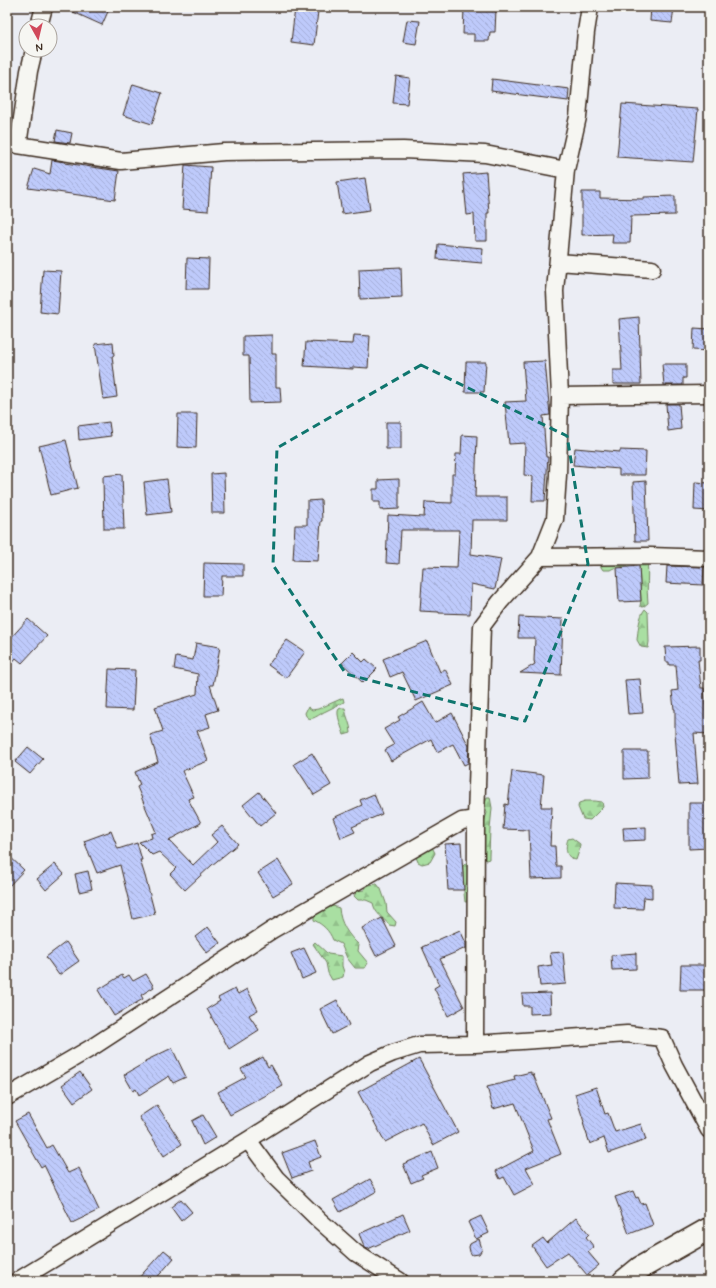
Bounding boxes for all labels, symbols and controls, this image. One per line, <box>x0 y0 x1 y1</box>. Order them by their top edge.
north arrow <box>18 18 58 58</box>
text: N <box>35 39 44 54</box>

